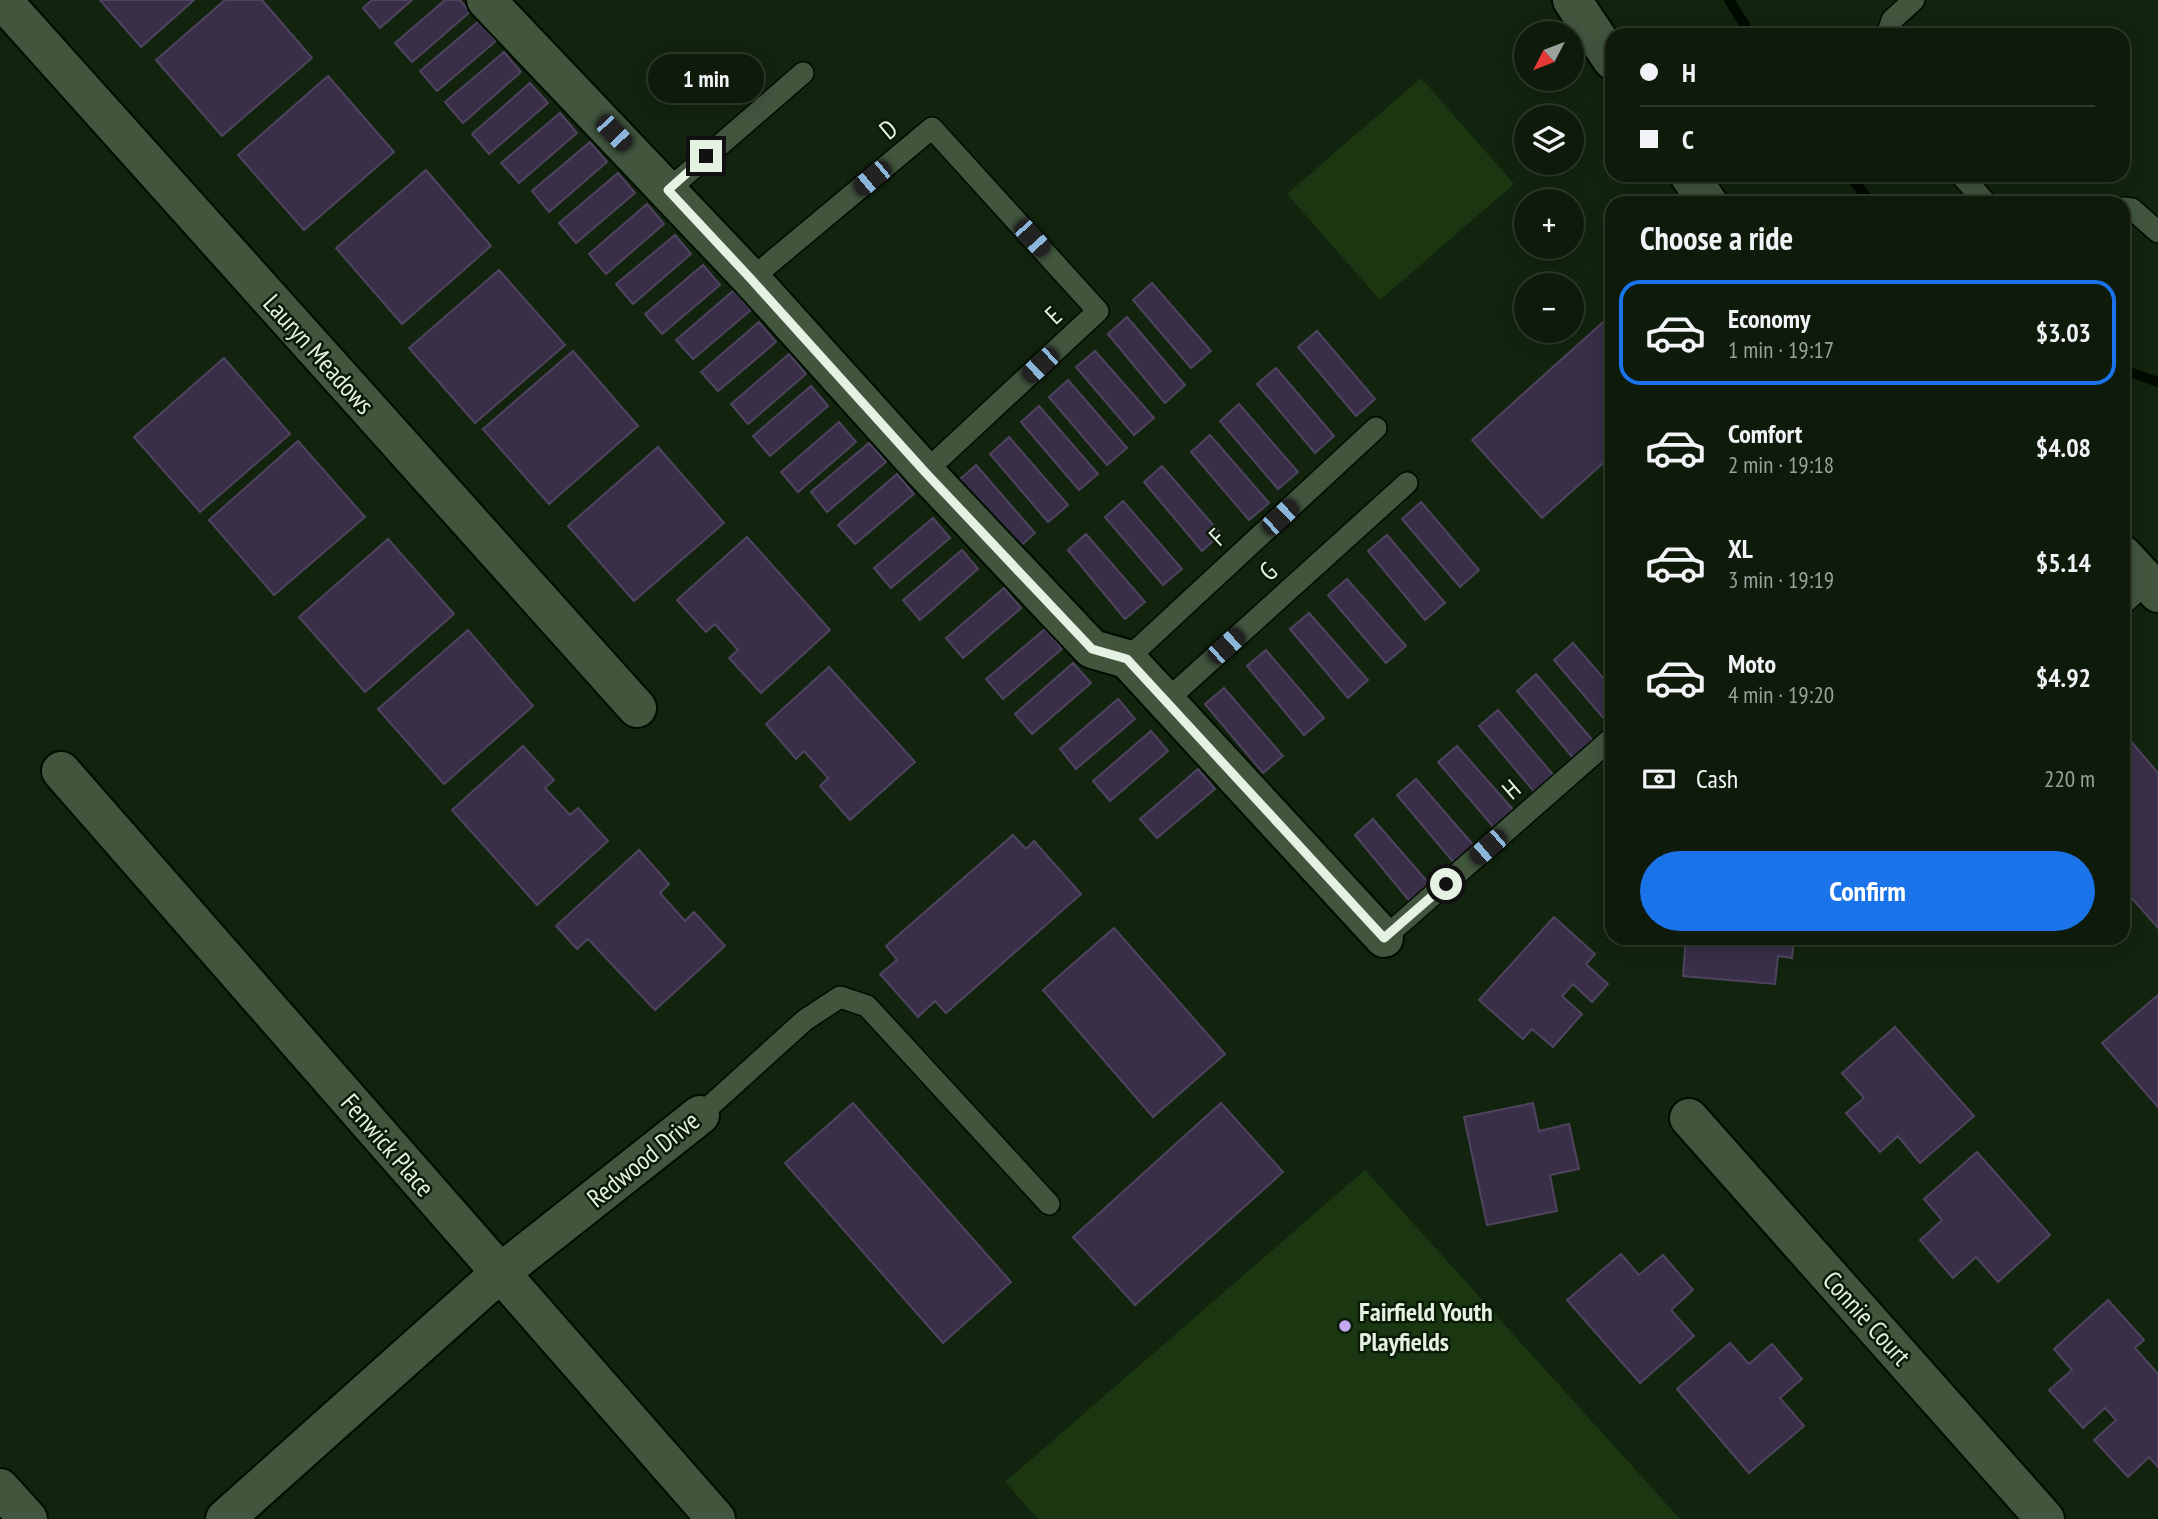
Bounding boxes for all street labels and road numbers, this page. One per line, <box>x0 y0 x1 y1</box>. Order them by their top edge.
street label: D <box>872 112 904 146</box>
street label: Lauryn Meadows <box>257 287 381 421</box>
street label: E <box>1038 299 1068 331</box>
street label: F <box>1202 521 1232 553</box>
street label: G <box>1252 554 1284 588</box>
street label: H <box>1495 772 1527 806</box>
street label: Fenwick Place <box>334 1087 442 1203</box>
street label: Redwood Drive <box>580 1104 706 1214</box>
street label: Connie Court <box>1816 1264 1918 1372</box>

